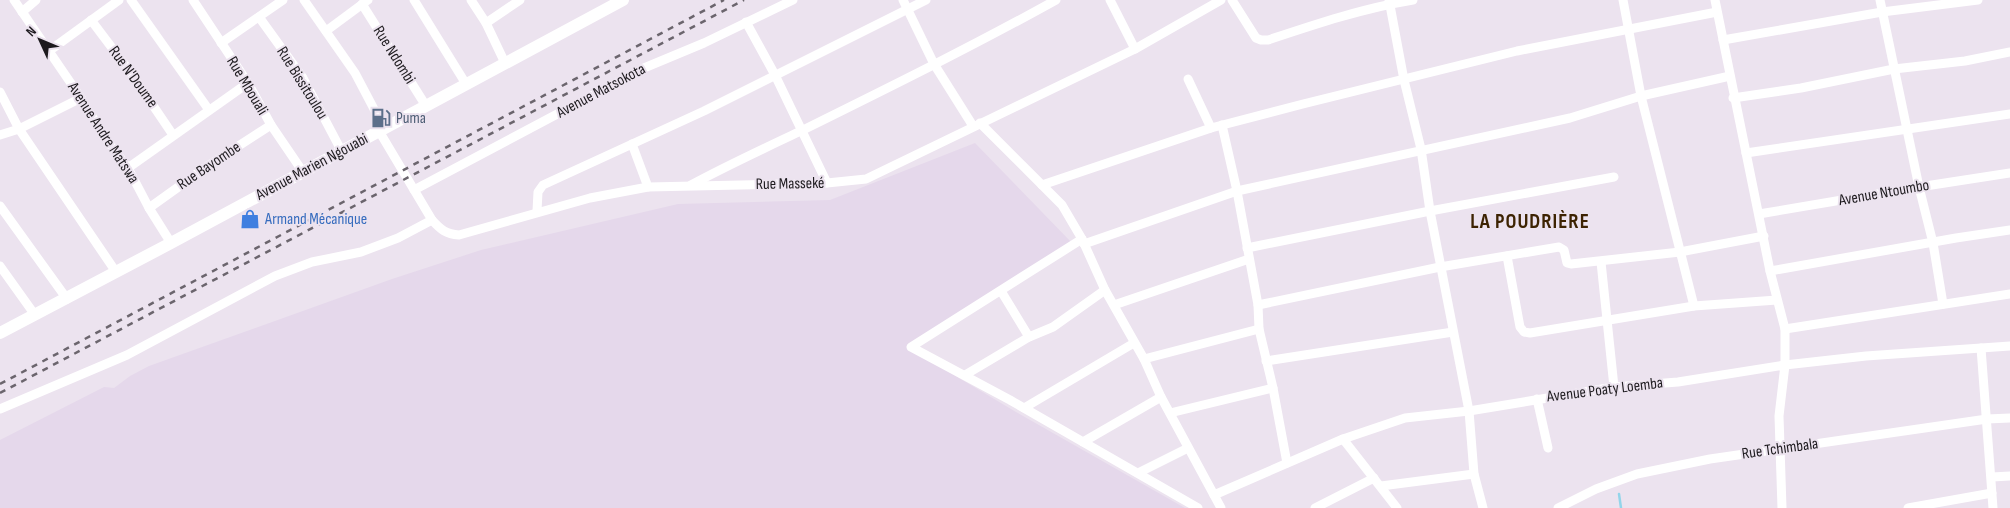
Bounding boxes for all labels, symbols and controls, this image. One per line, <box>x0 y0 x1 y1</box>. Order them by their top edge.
north arrow <box>15 15 65 65</box>
text: N <box>22 23 40 40</box>
street label: Rue Ndombi <box>369 23 419 87</box>
street label: Rue N'Doume <box>104 42 162 112</box>
street label: Rue Bissitoulou <box>272 43 332 123</box>
street label: Rue Mbouali <box>222 53 272 119</box>
street label: Avenue Matsokota <box>552 60 649 123</box>
street label: Avenue Andre Matswa <box>63 78 143 187</box>
fuel station icon: Puma <box>370 107 392 129</box>
place label: Puma <box>396 109 426 128</box>
street label: Avenue Marien Ngouabi <box>252 129 371 205</box>
street label: Rue Bayombe <box>174 138 244 194</box>
street label: Rue Masseké <box>755 174 825 194</box>
street label: Avenue Ntoumbo <box>1836 176 1931 210</box>
shop icon: Armand Mécanique <box>239 208 261 230</box>
district label: LA POUDRIÈRE <box>1470 209 1590 234</box>
place label: Armand Mécanique <box>264 210 367 229</box>
street label: Avenue Poaty Loemba <box>1545 373 1664 407</box>
street label: Rue Tchimbala <box>1741 434 1819 464</box>

